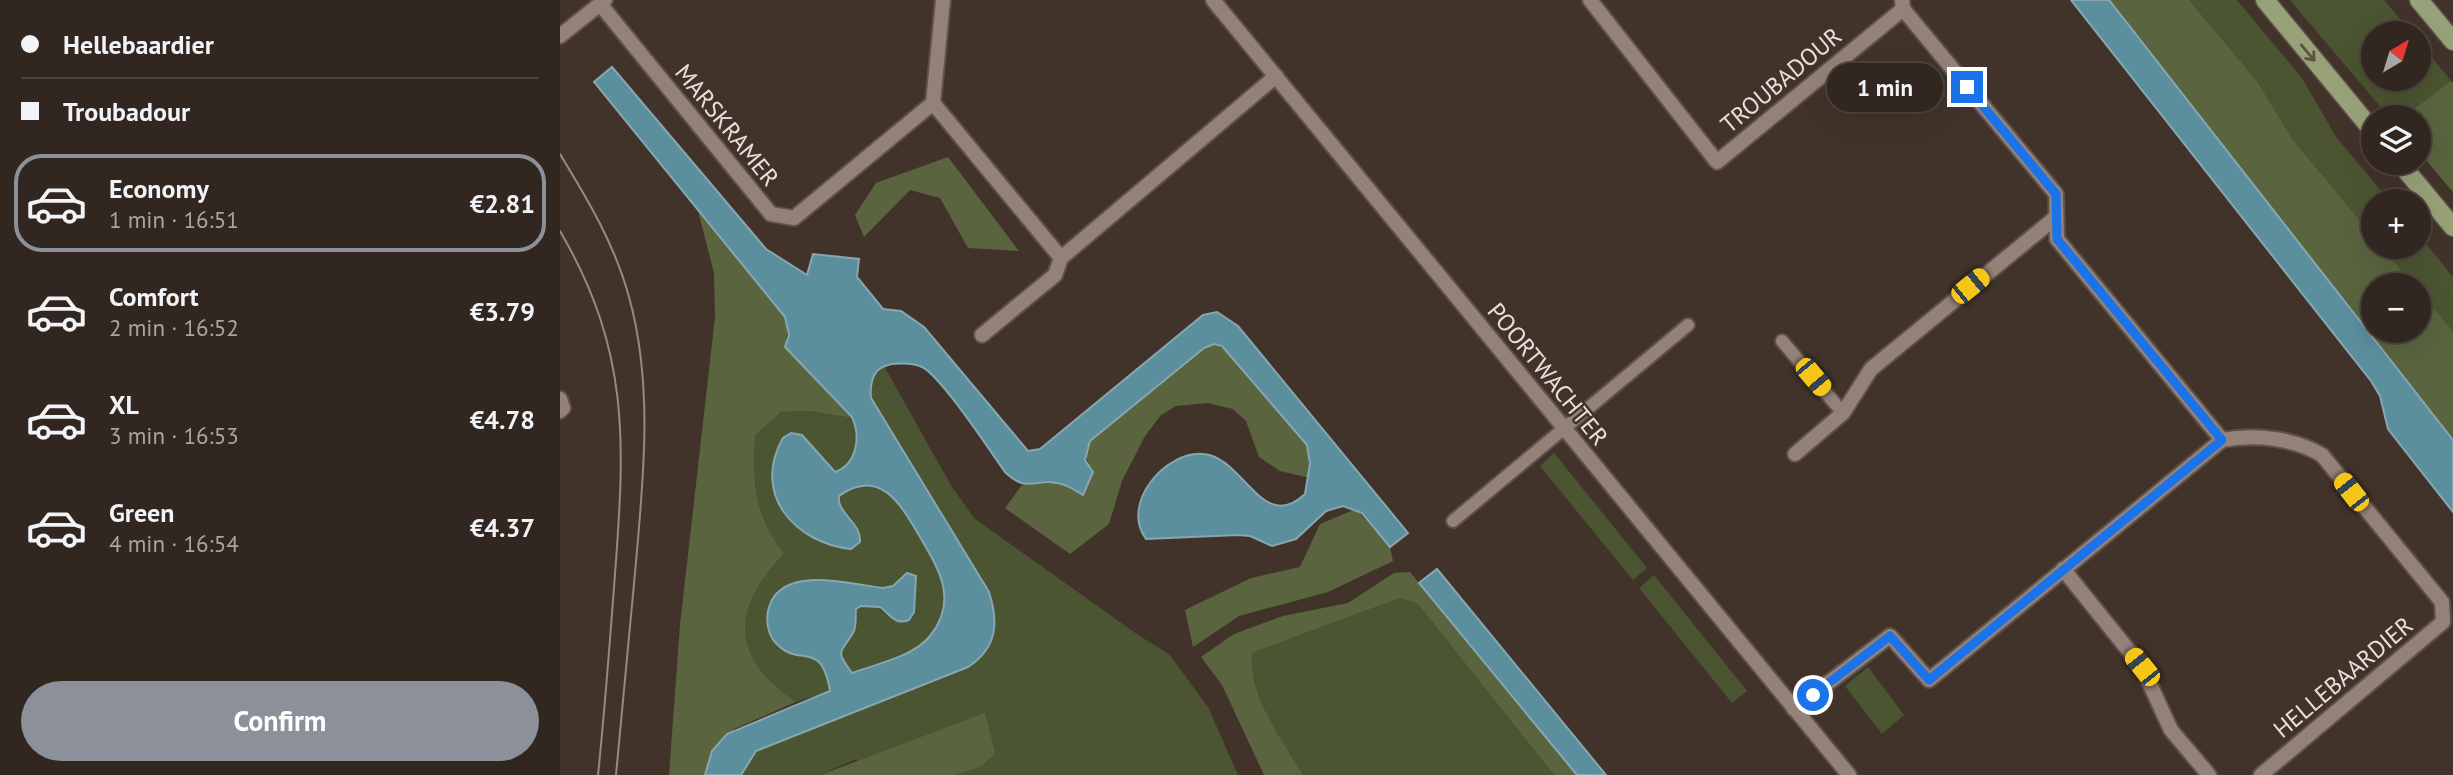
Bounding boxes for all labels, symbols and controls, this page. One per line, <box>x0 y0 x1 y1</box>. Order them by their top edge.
street label: TROUBADOUR <box>1714 20 1848 140</box>
north arrow <box>2361 21 2431 91</box>
map controls <box>2361 21 2431 343</box>
text: Hellebaardier <box>63 28 214 61</box>
one-way arrow <box>2301 43 2316 61</box>
street label: MARSKRAMER <box>668 58 786 192</box>
callout: 1 min <box>1827 62 1942 112</box>
route end <box>1951 71 1983 103</box>
text: 1 min <box>1857 73 1913 102</box>
text: Troubadour <box>63 95 190 128</box>
button: layers <box>2361 105 2431 175</box>
icon: car <box>25 172 88 235</box>
text: Economy <box>109 172 209 205</box>
text: €2.81 <box>470 187 535 220</box>
button: + <box>2361 189 2431 259</box>
text: 1 min · 16:51 <box>109 205 239 234</box>
car <box>1948 265 1993 307</box>
button: − <box>2361 273 2431 343</box>
icon: car <box>25 280 88 343</box>
text: Comfort <box>109 280 199 313</box>
text: €3.79 <box>470 295 535 328</box>
street label: POORTWACHTER <box>1481 296 1615 452</box>
text: 2 min · 16:52 <box>109 313 239 342</box>
car <box>1792 354 1835 400</box>
icon: car <box>25 388 88 451</box>
text: XL <box>109 388 139 421</box>
text: €4.78 <box>470 403 535 436</box>
text: 3 min · 16:53 <box>109 421 239 450</box>
car <box>2330 469 2373 515</box>
icon: car <box>25 496 88 559</box>
text: Green <box>109 496 174 529</box>
text: €4.37 <box>470 511 535 544</box>
text: 4 min · 16:54 <box>109 529 239 558</box>
street label: HELLEBAARDIER <box>2267 610 2419 744</box>
car <box>2121 644 2164 690</box>
route start <box>1797 679 1829 711</box>
button: Confirm <box>21 681 539 761</box>

